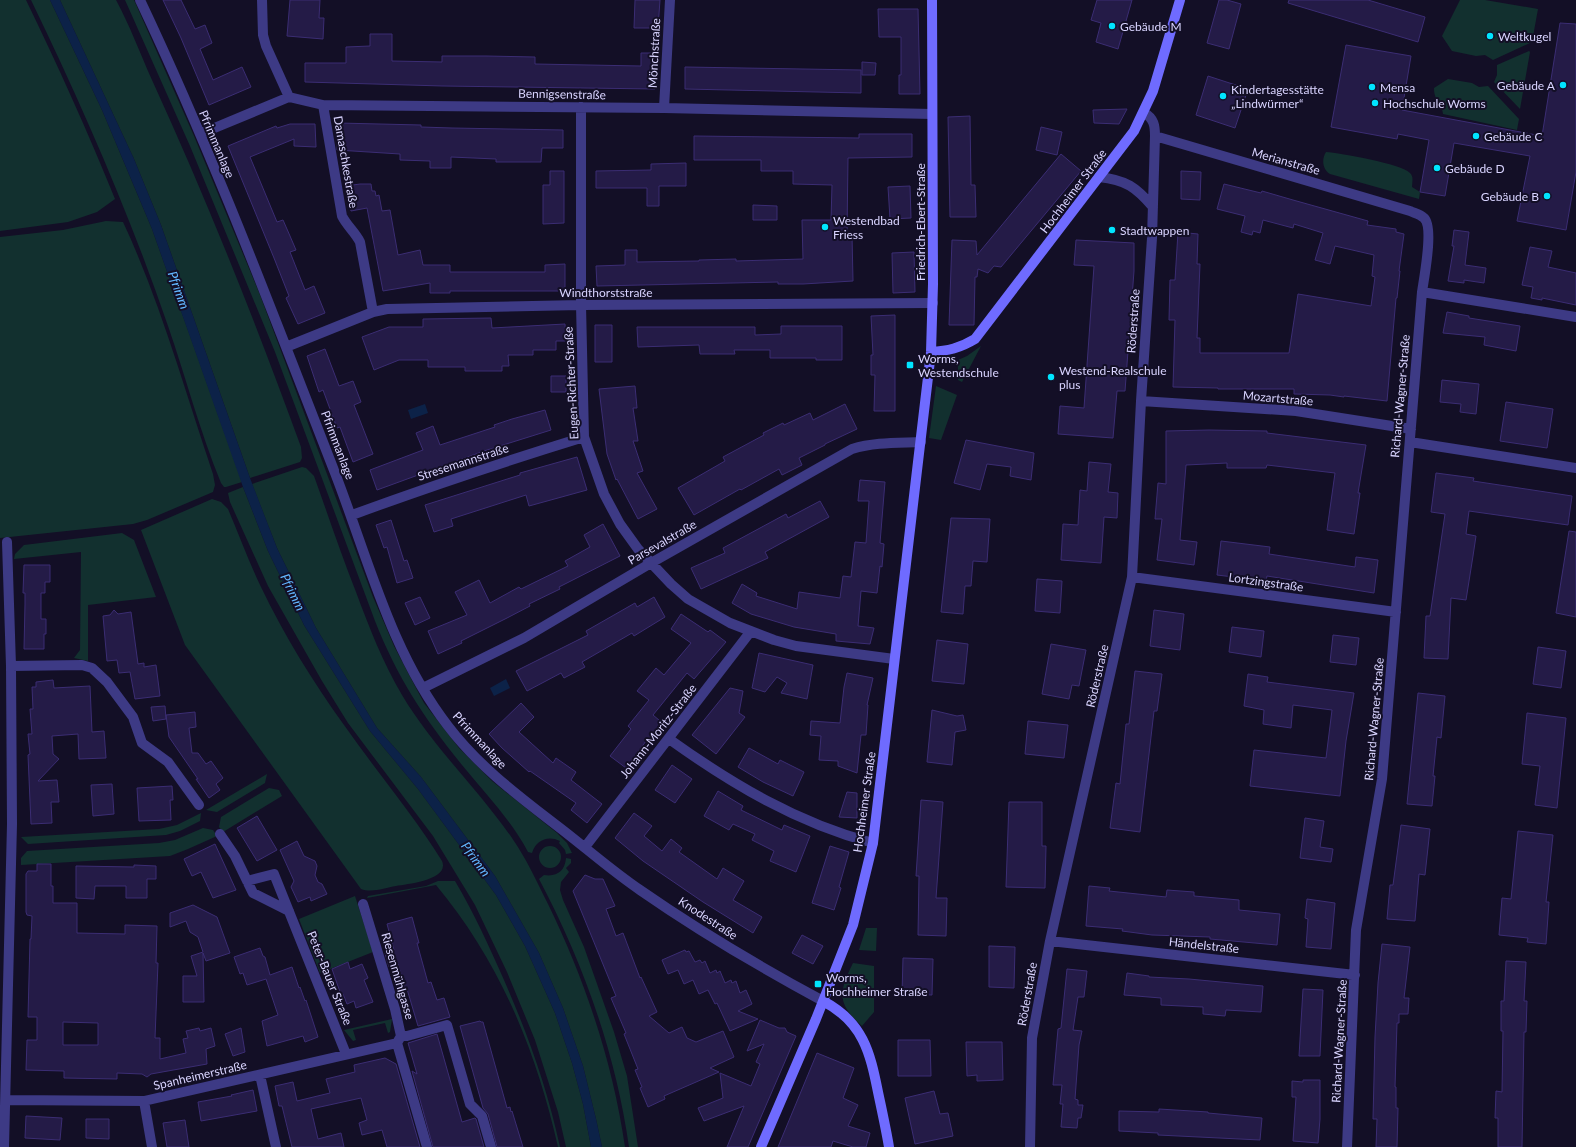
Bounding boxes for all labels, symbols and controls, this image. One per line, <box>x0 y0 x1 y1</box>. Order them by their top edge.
street label: Mönchstraße <box>645 18 663 88</box>
place label: Gebäude M <box>1120 19 1182 34</box>
marker: Gebäude M <box>1107 21 1117 31</box>
place label: Weltkugel <box>1498 29 1551 44</box>
marker: Weltkugel <box>1485 31 1495 41</box>
place label: Gebäude A <box>1497 78 1556 93</box>
place label: Mensa <box>1380 80 1415 95</box>
marker: Gebäude A <box>1558 80 1568 90</box>
place label: Kindertagesstätte „Lindwürmer“ <box>1231 82 1324 111</box>
marker: Mensa <box>1367 82 1377 92</box>
street label: Bennigsenstraße <box>518 86 606 102</box>
marker: Kindertagesstätte „Lindwürmer“ <box>1218 91 1228 101</box>
place label: Hochschule Worms <box>1383 96 1486 111</box>
marker: Hochschule Worms <box>1370 98 1380 108</box>
street label: Pfrimmanlage <box>196 108 238 180</box>
street label: Damaschkestraße <box>330 115 362 209</box>
place label: Gebäude C <box>1484 129 1543 144</box>
marker: Gebäude C <box>1471 131 1481 141</box>
street label: Merianstraße <box>1250 144 1322 178</box>
street label: Hochheimer Straße <box>1036 146 1110 236</box>
place label: Gebäude D <box>1445 161 1505 176</box>
street label: Friedrich-Ebert-Straße <box>913 163 928 281</box>
marker: Gebäude D <box>1432 163 1442 173</box>
place label: Gebäude B <box>1481 189 1539 204</box>
marker: Gebäude B <box>1542 191 1552 201</box>
place label: Westendbad Friess <box>833 213 900 242</box>
marker: Westendbad Friess <box>820 222 830 232</box>
place label: Stadtwappen <box>1120 223 1189 238</box>
marker: Stadtwappen <box>1107 225 1117 235</box>
water label: Pfrimm <box>165 269 193 311</box>
street label: Windthorststraße <box>559 285 653 300</box>
street label: Röderstraße <box>1123 288 1143 354</box>
street label: Eugen-Richter-Straße <box>561 326 581 440</box>
street label: Richard-Wagner-Straße <box>1387 334 1413 458</box>
place label: Worms, Westendschule <box>918 351 999 380</box>
marker: Worms, Westendschule <box>905 360 915 370</box>
place label: Westend-Realschule plus <box>1059 363 1167 392</box>
marker: Westend-Realschule plus <box>1046 372 1056 382</box>
street label: Mozartstraße <box>1242 387 1314 409</box>
street label: Pfrimmanlage <box>318 409 358 481</box>
street label: Stresemannstraße <box>416 440 510 484</box>
street label: Parsevalstraße <box>625 516 699 568</box>
street label: Lortzingstraße <box>1228 569 1304 595</box>
water label: Pfrimm <box>277 571 309 613</box>
street label: Röderstraße <box>1082 643 1112 709</box>
street label: Richard-Wagner-Straße <box>1361 657 1387 781</box>
street label: Johann-Moritz-Straße <box>617 681 699 781</box>
street label: Pfrimmanlage <box>450 708 510 772</box>
street label: Hochheimer Straße <box>850 751 878 853</box>
water label: Pfrimm <box>458 838 494 880</box>
street label: Knodestraße <box>676 893 740 943</box>
street label: Peter-Bauer Straße <box>304 929 356 1027</box>
street label: Riesenmühlgasse <box>378 931 418 1021</box>
street label: Händelstraße <box>1168 934 1240 956</box>
street label: Röderstraße <box>1014 961 1040 1027</box>
place label: Worms, Hochheimer Straße <box>826 970 928 999</box>
marker: Worms, Hochheimer Straße <box>813 979 823 989</box>
street label: Richard-Wagner-Straße <box>1328 979 1350 1103</box>
street label: Spanheimerstraße <box>152 1057 248 1093</box>

